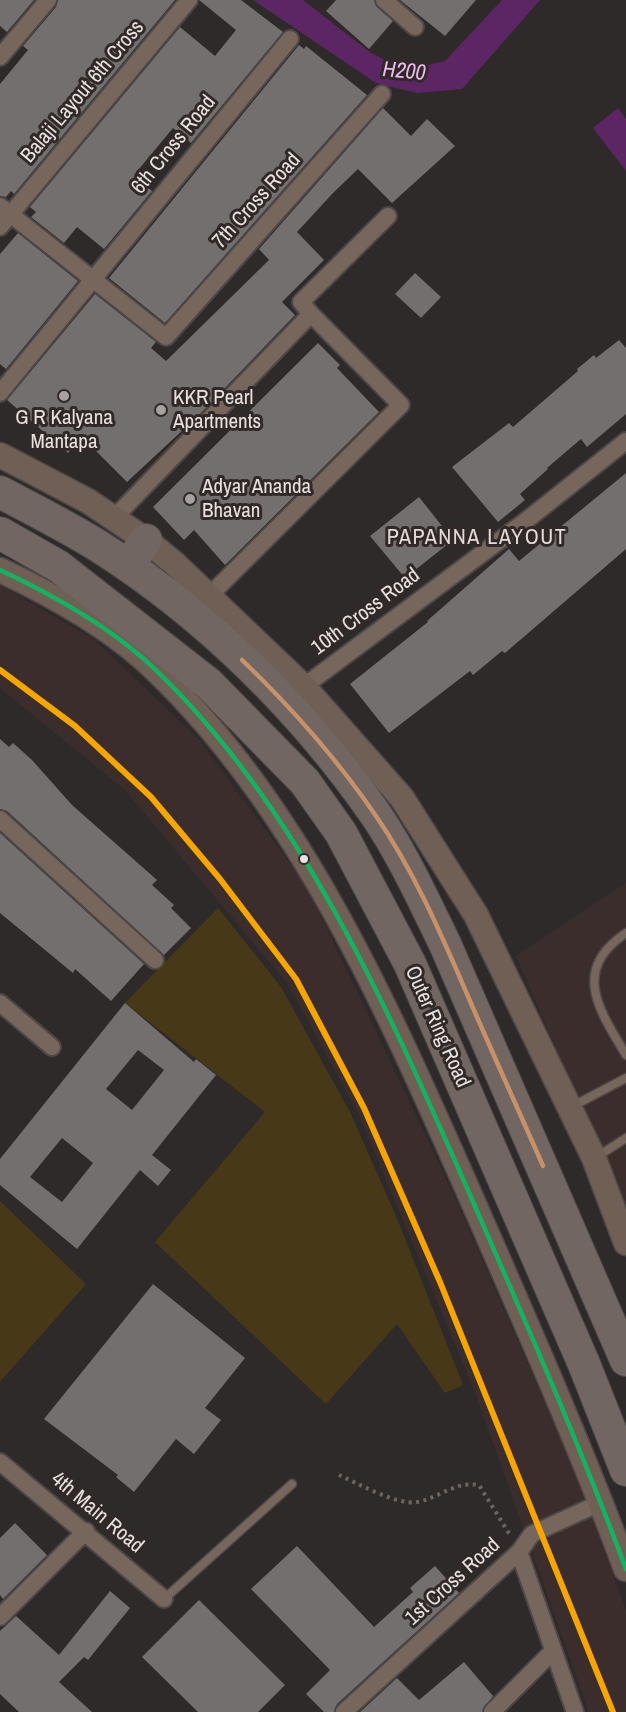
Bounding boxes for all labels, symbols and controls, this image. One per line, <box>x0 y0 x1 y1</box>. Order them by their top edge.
street label: Balaji Layout 6th Cross <box>16 16 150 168</box>
water label: H200 <box>381 57 427 87</box>
street label: 6th Cross Road <box>127 91 221 199</box>
street label: 7th Cross Road <box>208 148 306 254</box>
place label: KKR Pearl Apartments <box>173 385 261 435</box>
marker: G R Kalyana Mantapa <box>57 389 71 403</box>
marker: KKR Pearl Apartments <box>154 403 168 417</box>
place label: G R Kalyana Mantapa <box>15 405 113 455</box>
place label: Adyar Ananda Bhavan <box>202 474 311 524</box>
marker: Adyar Ananda Bhavan <box>183 492 197 506</box>
district label: PAPANNA LAYOUT <box>387 525 567 551</box>
street label: 10th Cross Road <box>307 563 425 661</box>
unlabelled marker <box>298 853 310 865</box>
street label: Outer Ring Road <box>399 962 475 1092</box>
street label: 4th Main Road <box>46 1467 148 1559</box>
street label: 1st Cross Road <box>400 1533 506 1631</box>

